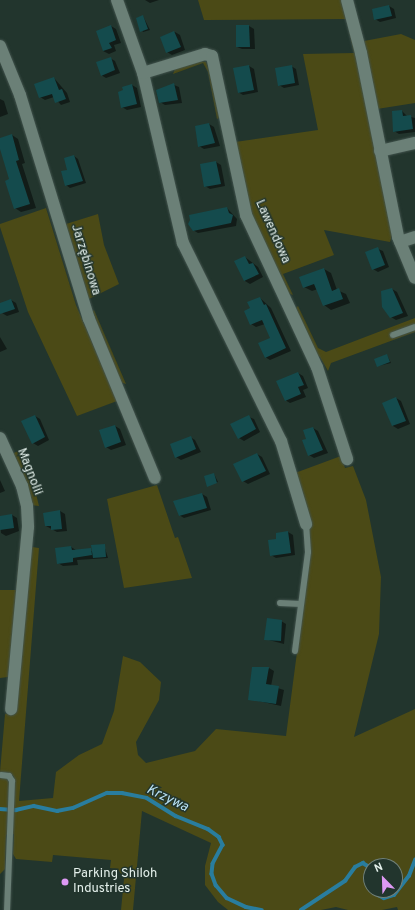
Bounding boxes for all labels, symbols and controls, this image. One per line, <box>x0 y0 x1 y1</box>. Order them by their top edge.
street label: Lawendowa <box>251 198 293 266</box>
street label: Jarzębinowa <box>67 222 103 298</box>
street label: Magnolii <box>13 446 45 498</box>
water label: Krzywa <box>143 782 191 816</box>
north arrow <box>363 858 403 898</box>
text: N <box>372 860 385 876</box>
place label: Parking Shiloh Industries <box>73 867 157 898</box>
marker: Parking Shiloh Industries <box>60 877 70 887</box>

